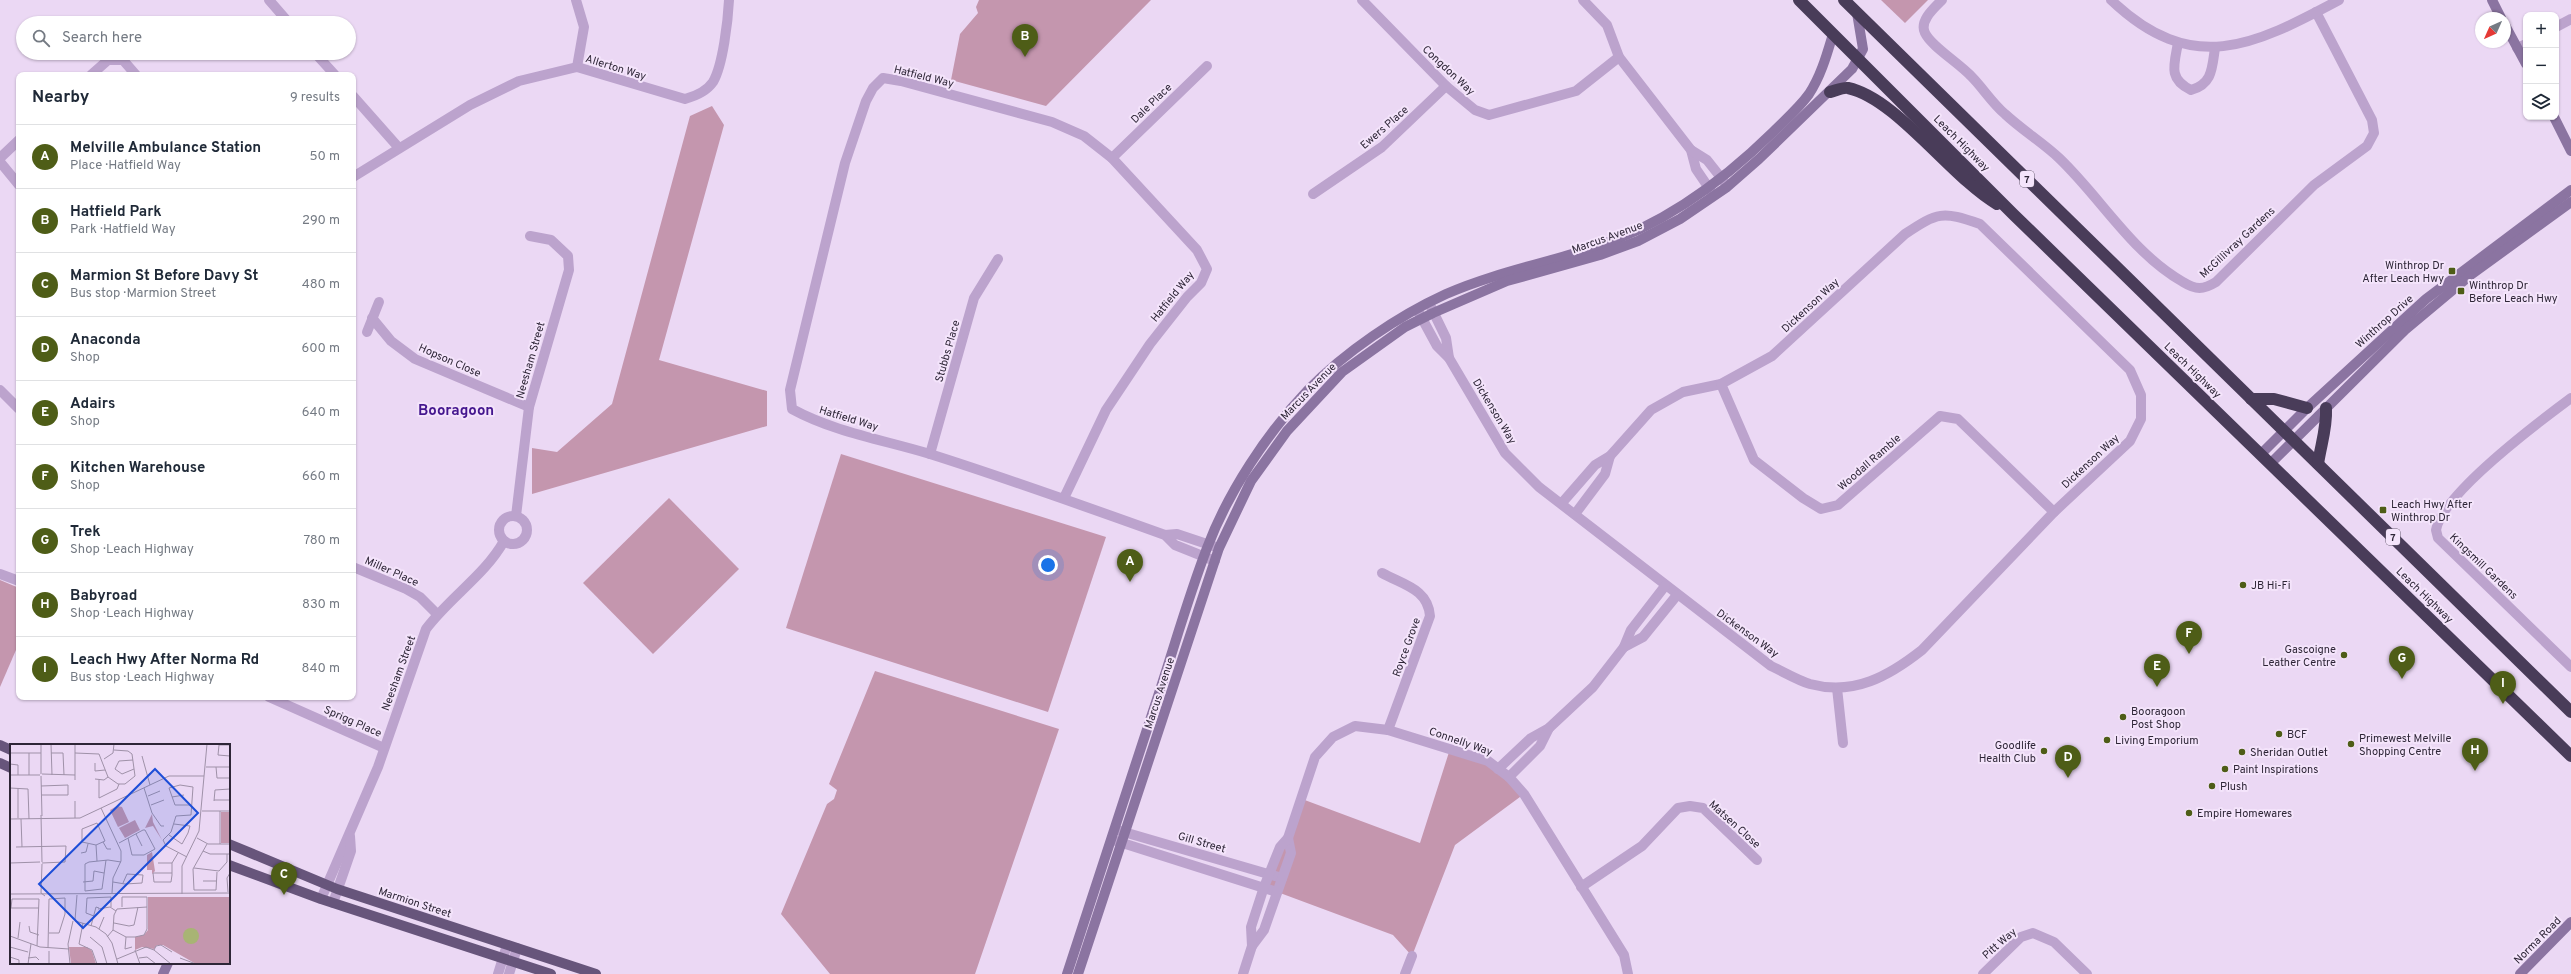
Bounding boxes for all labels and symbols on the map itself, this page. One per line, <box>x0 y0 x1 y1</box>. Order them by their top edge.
north arrow <box>2475 12 2511 48</box>
pin: B <box>1012 24 1038 57</box>
street label: Congdon Way <box>1419 43 1478 99</box>
street label: Allerton Way <box>584 52 648 84</box>
street label: Hatfield Way <box>892 63 955 91</box>
street label: Dale Place <box>1128 81 1175 127</box>
street label: Ewers Place <box>1358 103 1412 153</box>
street label: Leach Highway <box>1930 112 1993 175</box>
road number: 7 <box>2020 171 2034 187</box>
street label: McGillivray Gardens <box>2197 204 2278 281</box>
street label: Marcus Avenue <box>1570 219 1645 257</box>
place label: Winthrop Dr After Leach Hwy <box>2362 259 2445 286</box>
marker: Winthrop Dr After Leach Hwy <box>2447 266 2457 276</box>
street label: Hatfield Way <box>1148 268 1198 325</box>
street label: Dickenson Way <box>1779 275 1843 336</box>
place label: Winthrop Dr Before Leach Hwy <box>2469 279 2558 306</box>
marker: Winthrop Dr Before Leach Hwy <box>2456 286 2466 296</box>
street label: Winthrop Drive <box>2353 292 2417 351</box>
street label: Stubbs Place <box>932 319 964 384</box>
street label: Neesham Street <box>513 320 549 400</box>
street label: Leach Highway <box>2161 340 2224 402</box>
street label: Hopson Close <box>416 341 483 381</box>
street label: Marcus Avenue <box>1278 360 1340 423</box>
street label: Dickenson Way <box>1469 376 1519 447</box>
district label: Booragoon <box>418 402 494 421</box>
street label: Hatfield Way <box>817 403 880 435</box>
street label: Woodall Ramble <box>1835 431 1904 494</box>
street label: Dickenson Way <box>2059 431 2123 492</box>
place label: Leach Hwy After Winthrop Dr <box>2391 498 2473 525</box>
marker: Leach Hwy After Winthrop Dr <box>2378 505 2388 515</box>
road number: 7 <box>2386 529 2400 545</box>
street label: Kingsmill Gardens <box>2446 531 2520 603</box>
pin: A <box>1117 549 1143 582</box>
street label: Miller Place <box>362 554 421 590</box>
your location <box>1038 555 1058 575</box>
street label: Leach Highway <box>2393 565 2456 627</box>
place label: JB Hi-Fi <box>2251 579 2291 593</box>
marker: JB Hi-Fi <box>2238 580 2248 590</box>
street label: Dickenson Way <box>1713 606 1782 661</box>
street label: Royce Grove <box>1390 616 1424 679</box>
pin: F <box>2176 621 2202 654</box>
street label: Neesham Street <box>379 634 419 713</box>
place label: Gascoigne Leather Centre <box>2262 643 2336 670</box>
pin: G <box>2389 646 2415 679</box>
marker: Gascoigne Leather Centre <box>2339 650 2349 660</box>
pin: E <box>2144 654 2170 687</box>
street label: Marcus Avenue <box>1142 656 1178 731</box>
pin: I <box>2490 671 2516 704</box>
street label: Sprigg Place <box>321 703 384 741</box>
place label: Booragoon Post Shop <box>2131 705 2185 732</box>
marker: Booragoon Post Shop <box>2118 712 2128 722</box>
street label: Connelly Way <box>1427 725 1494 759</box>
place label: BCF <box>2287 728 2307 742</box>
marker: BCF <box>2274 729 2284 739</box>
place label: Primewest Melville Shopping Centre <box>2359 732 2451 759</box>
place label: Living Emporium <box>2115 734 2199 748</box>
marker: Living Emporium <box>2102 735 2112 745</box>
pin: H <box>2462 738 2488 771</box>
place label: Goodlife Health Club <box>1979 739 2036 766</box>
marker: Primewest Melville Shopping Centre <box>2346 739 2356 749</box>
inset map <box>10 744 230 964</box>
pin: D <box>2055 745 2081 778</box>
marker: Goodlife Health Club <box>2039 746 2049 756</box>
place label: Sheridan Outlet <box>2250 746 2328 760</box>
marker: Sheridan Outlet <box>2237 747 2247 757</box>
place label: Paint Inspirations <box>2233 763 2318 777</box>
marker: Paint Inspirations <box>2220 764 2230 774</box>
place label: Plush <box>2220 780 2247 794</box>
marker: Plush <box>2207 781 2217 791</box>
street label: Matsen Close <box>1705 798 1763 852</box>
place label: Empire Homewares <box>2197 807 2292 821</box>
marker: Empire Homewares <box>2184 808 2194 818</box>
street label: Gill Street <box>1176 829 1227 856</box>
pin: C <box>271 862 297 895</box>
street label: Marmion Street <box>376 885 453 921</box>
street label: Norma Road <box>2511 914 2564 967</box>
street label: Pitt Way <box>1980 925 2020 962</box>

